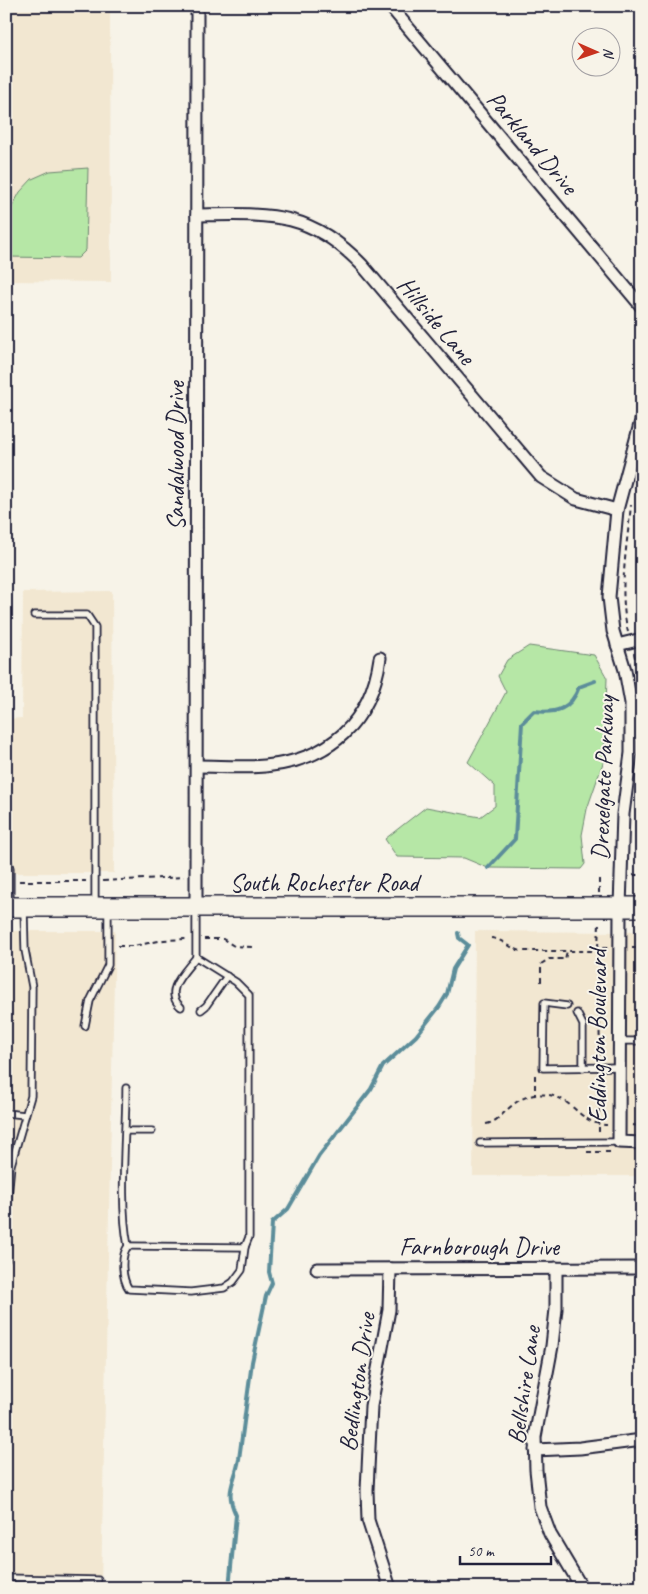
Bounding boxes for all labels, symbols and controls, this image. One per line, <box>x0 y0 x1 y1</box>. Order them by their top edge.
north arrow <box>570 28 620 78</box>
text: N <box>600 48 617 59</box>
street label: Parkland Drive <box>480 84 586 202</box>
street label: Hillside Lane <box>390 270 484 373</box>
street label: Sandalwood Drive <box>160 380 192 531</box>
street label: Drexelgate Parkway <box>584 693 622 861</box>
street label: South Rochester Road <box>230 867 423 899</box>
street label: Eddington Boulevard <box>582 945 614 1123</box>
street label: Farnborough Drive <box>399 1231 561 1263</box>
street label: Bedlington Drive <box>331 1309 383 1453</box>
street label: Bellshire Lane <box>500 1322 548 1446</box>
scale bar <box>460 1534 552 1566</box>
text: 50 m <box>468 1542 495 1561</box>

